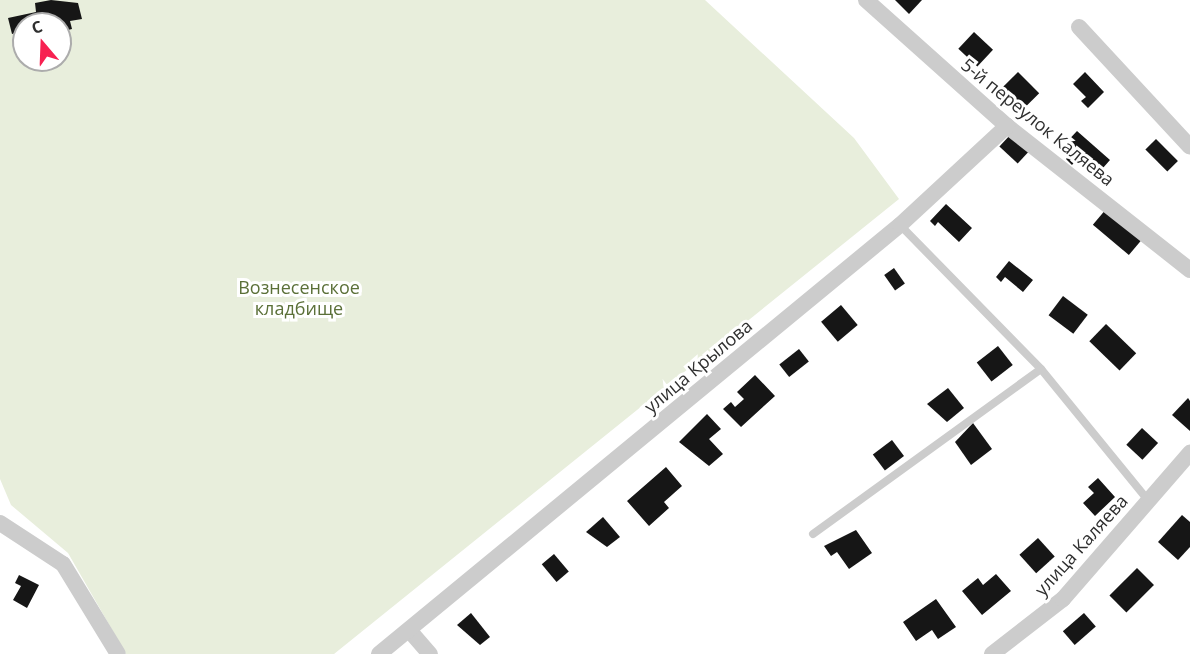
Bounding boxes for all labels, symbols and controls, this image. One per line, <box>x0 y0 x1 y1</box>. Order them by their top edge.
north arrow <box>12 12 72 72</box>
text: С <box>28 15 45 39</box>
street label: 5-й переулок Каляева <box>957 54 1119 190</box>
park label: Вознесенское кладбище <box>238 277 360 320</box>
street label: улица Крылова <box>640 315 756 417</box>
street label: улица Каляева <box>1030 490 1132 600</box>

